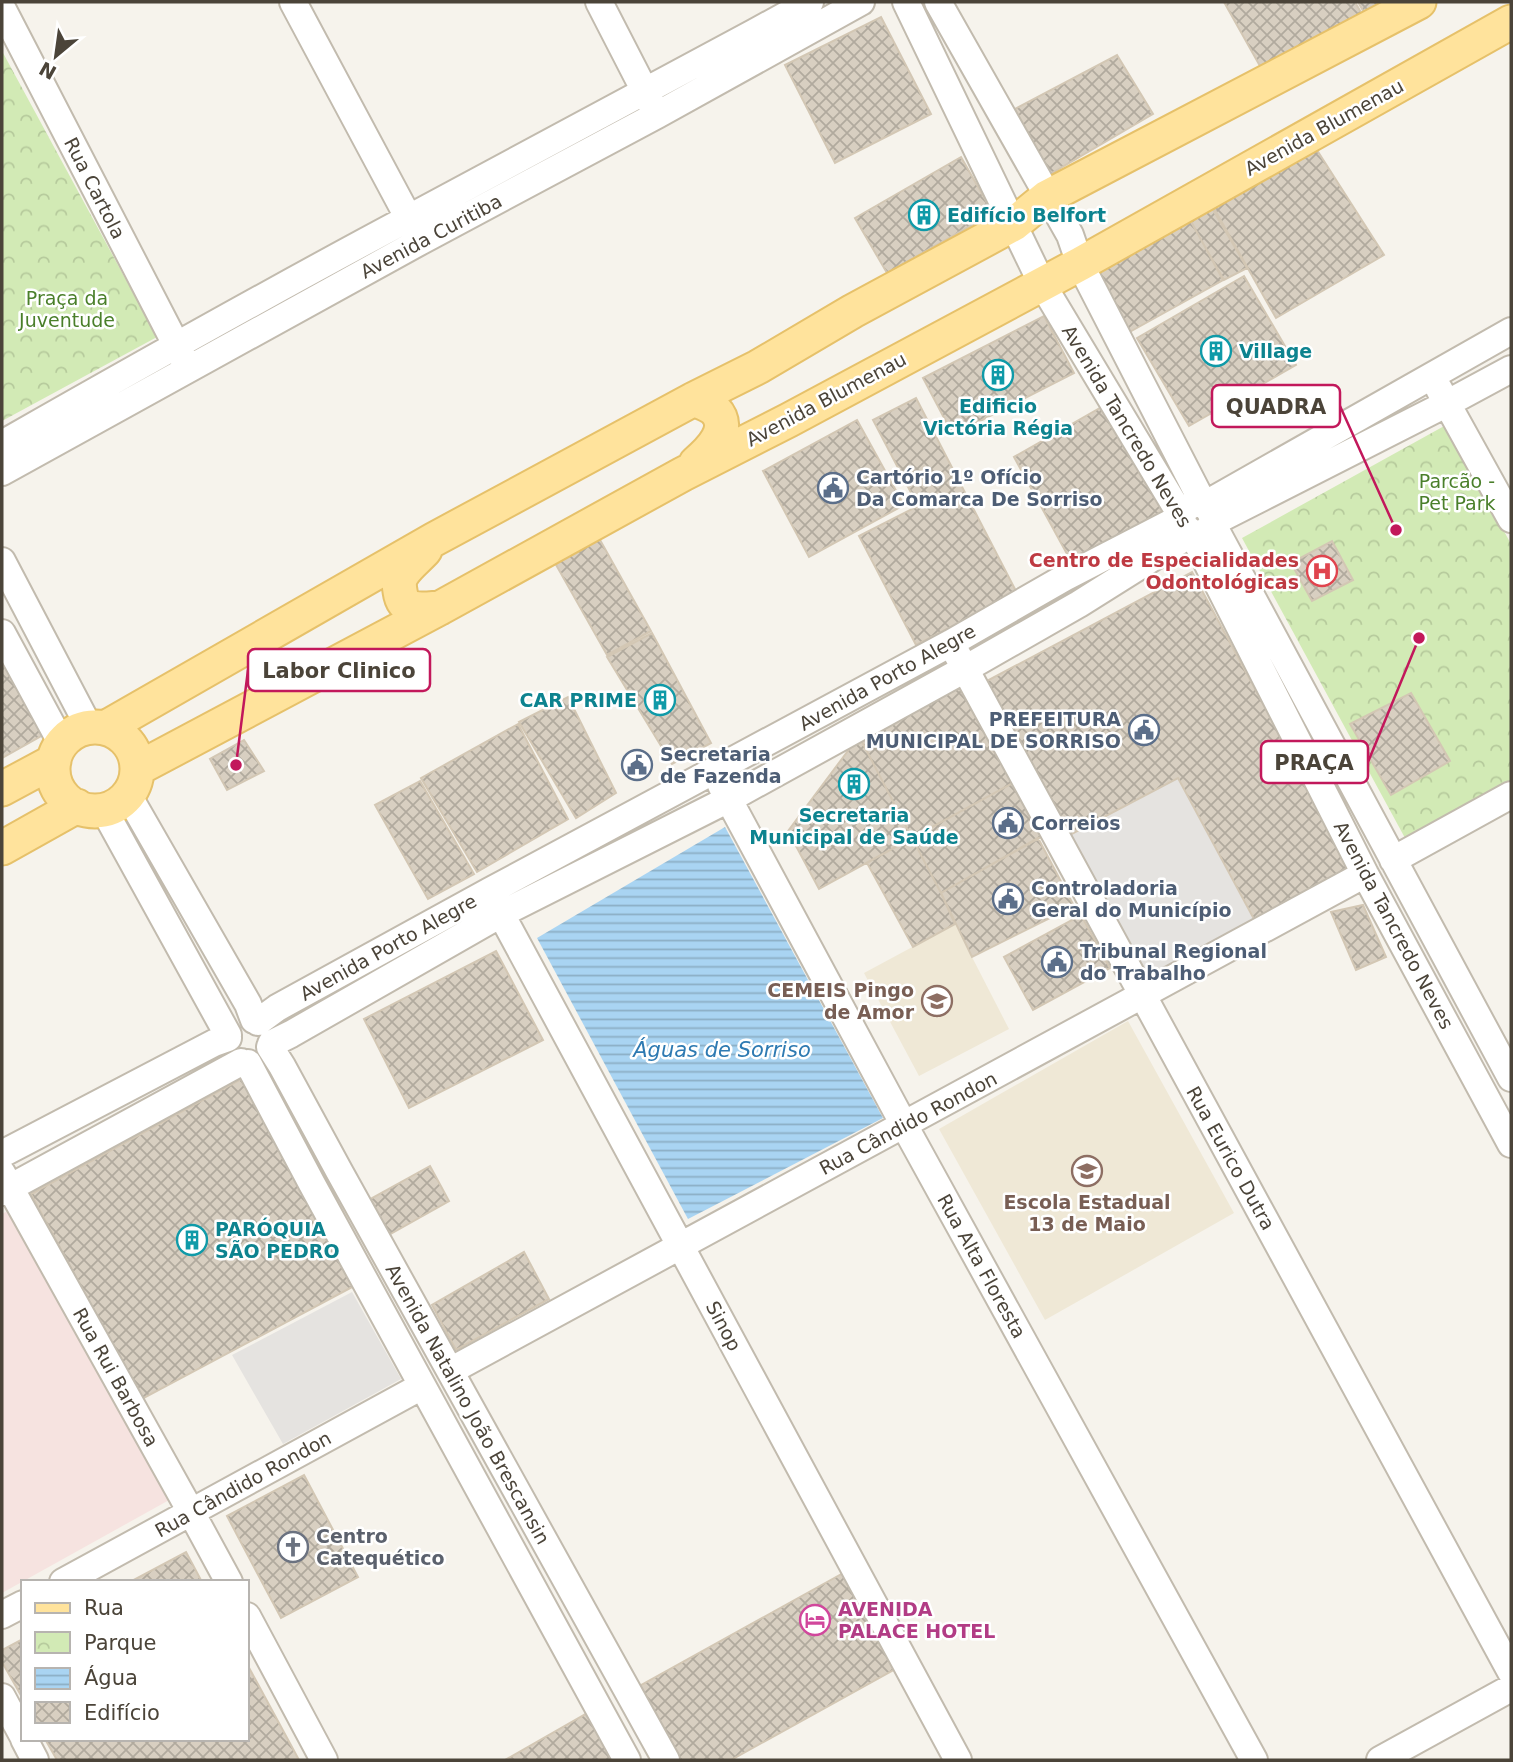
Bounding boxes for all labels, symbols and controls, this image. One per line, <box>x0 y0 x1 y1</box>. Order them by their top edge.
north arrow <box>21 21 91 91</box>
text: N <box>35 57 60 84</box>
street label: Avenida Blumenau <box>1241 74 1407 180</box>
street label: Rua Cartola <box>60 134 130 242</box>
street label: Avenida Curitiba <box>357 190 505 282</box>
building icon: Edifício Belfort <box>907 198 941 232</box>
place label: Edifício Belfort <box>947 204 1106 226</box>
park label: Praça da Juventude <box>18 287 115 331</box>
street label: Avenida Tancredo Neves <box>1058 321 1196 531</box>
building icon: Village <box>1199 334 1233 368</box>
place label: Village <box>1239 340 1312 362</box>
street label: Avenida Blumenau <box>742 347 910 451</box>
building icon: Edificio Victória Régia <box>981 358 1015 392</box>
callout: QUADRA <box>1212 385 1340 427</box>
place label: Edificio Victória Régia <box>923 395 1073 439</box>
text: QUADRA <box>1226 395 1327 419</box>
place label: Cartório 1º Ofício Da Comarca De Sorriso <box>856 466 1103 510</box>
park label: Parcão - Pet Park <box>1418 470 1496 514</box>
public building icon: Cartório 1º Ofício Da Comarca De Sorriso <box>816 471 850 505</box>
place label: Centro de Especialidades Odontológicas <box>1029 549 1299 593</box>
hospital icon: Centro de Especialidades Odontológicas <box>1305 554 1339 588</box>
street label: Avenida Porto Alegre <box>795 619 979 735</box>
callout: Labor Clinico <box>248 649 430 691</box>
text: Labor Clinico <box>262 659 416 683</box>
building icon: CAR PRIME <box>643 683 677 717</box>
place label: CAR PRIME <box>520 689 637 711</box>
place label: PREFEITURA MUNICIPAL DE SORRISO <box>866 708 1121 752</box>
public building icon: PREFEITURA MUNICIPAL DE SORRISO <box>1127 713 1161 747</box>
callout: PRAÇA <box>1261 741 1368 783</box>
place label: Secretaria de Fazenda <box>660 743 782 787</box>
public building icon: Secretaria de Fazenda <box>620 748 654 782</box>
text: PRAÇA <box>1274 751 1354 775</box>
building icon: Secretaria Municipal de Saúde <box>837 767 871 801</box>
place label: Secretaria Municipal de Saúde <box>749 804 959 848</box>
public building icon: Correios <box>991 806 1025 840</box>
place label: Correios <box>1031 812 1121 834</box>
street label: Avenida Tancredo Neves <box>1330 817 1458 1033</box>
place label: Controladoria Geral do Município <box>1031 877 1231 921</box>
public building icon: Controladoria Geral do Município <box>991 882 1025 916</box>
street label: Avenida Porto Alegre <box>296 889 480 1005</box>
place label: Tribunal Regional do Trabalho <box>1080 940 1267 984</box>
public building icon: Tribunal Regional do Trabalho <box>1040 945 1074 979</box>
place label: CEMEIS Pingo de Amor <box>767 979 915 1023</box>
school or university icon: CEMEIS Pingo de Amor <box>920 984 954 1018</box>
water label: Águas de Sorriso <box>631 1037 811 1062</box>
street label: Rua Cândido Rondon <box>815 1067 1001 1179</box>
street label: Rua Eurico Dutra <box>1182 1082 1280 1234</box>
school or university icon: Escola Estadual 13 de Maio <box>1070 1154 1104 1188</box>
street label: Rua Alta Floresta <box>933 1190 1031 1342</box>
place label: Escola Estadual 13 de Maio <box>1003 1191 1171 1235</box>
place label: PARÓQUIA SÃO PEDRO <box>215 1217 340 1262</box>
building icon: PARÓQUIA SÃO PEDRO <box>175 1223 209 1257</box>
street label: Avenida Natalino João Brescansin <box>382 1260 554 1548</box>
street label: Sinop <box>702 1297 746 1355</box>
street label: Rua Rui Barbosa <box>69 1304 163 1450</box>
street label: Rua Cândido Rondon <box>151 1426 335 1542</box>
place label: Centro Catequético <box>316 1525 445 1569</box>
church icon: Centro Catequético <box>276 1530 310 1564</box>
legend <box>21 1580 248 1741</box>
text: Rua <box>84 1596 124 1620</box>
place label: AVENIDA PALACE HOTEL <box>838 1598 995 1642</box>
hotel icon: AVENIDA PALACE HOTEL <box>798 1603 832 1637</box>
text: Parque <box>84 1631 156 1655</box>
text: Água <box>84 1665 138 1690</box>
text: Edifício <box>84 1701 160 1725</box>

